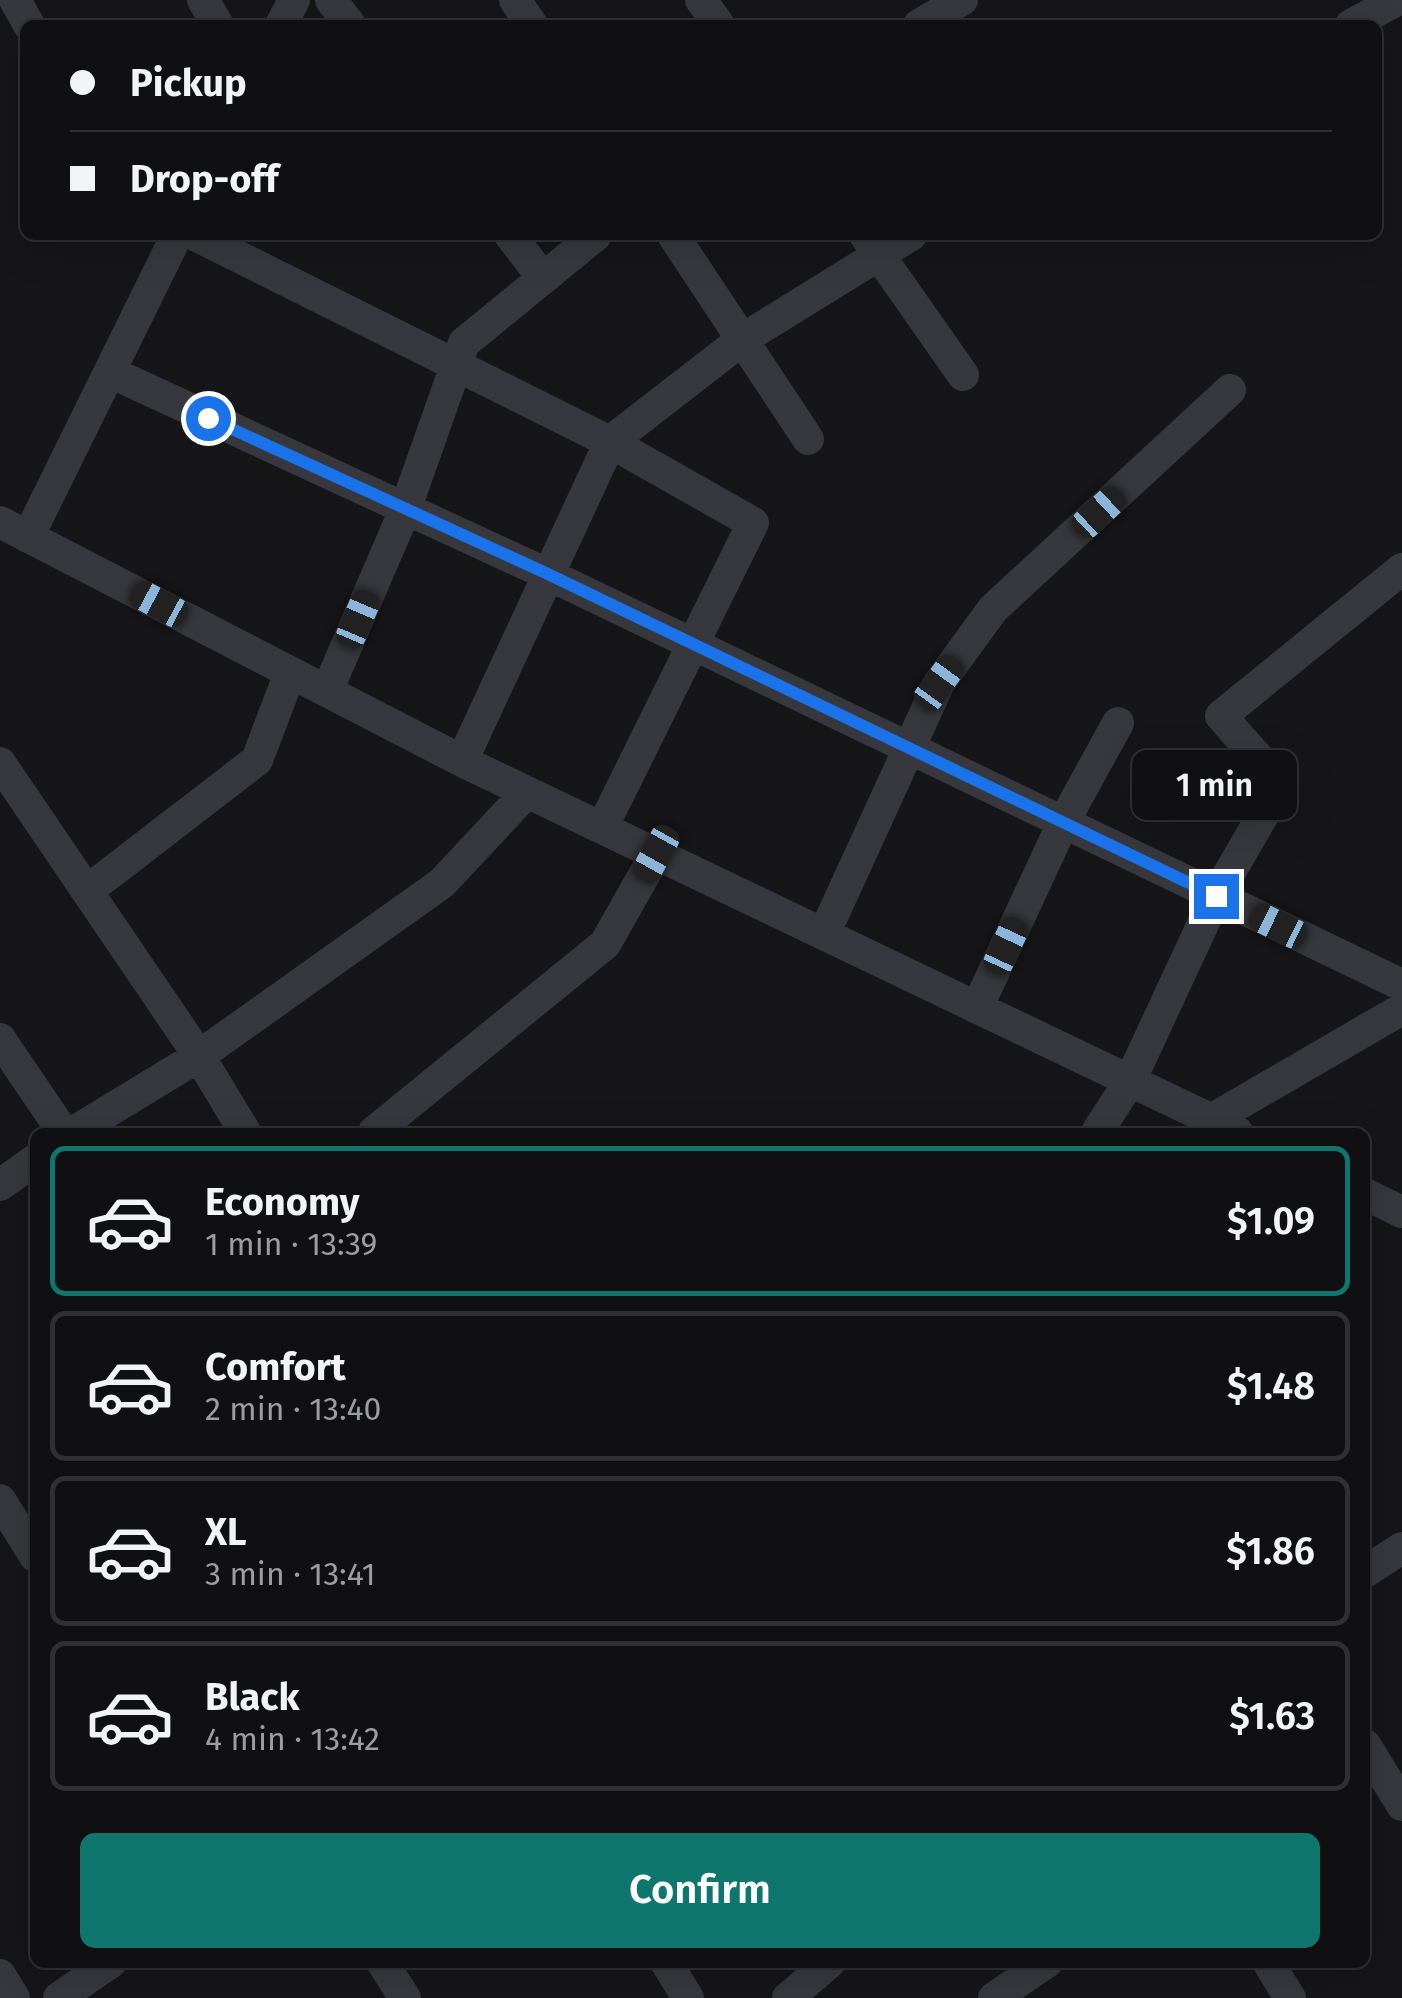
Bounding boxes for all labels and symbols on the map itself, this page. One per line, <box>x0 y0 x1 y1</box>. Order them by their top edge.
route start <box>186 396 231 441</box>
car <box>1067 481 1131 543</box>
car <box>125 577 193 631</box>
car <box>332 586 384 652</box>
car <box>909 650 969 716</box>
callout: 1 min <box>1134 751 1298 821</box>
car <box>628 820 684 888</box>
route end <box>1194 874 1239 919</box>
car <box>1244 899 1312 953</box>
car <box>980 912 1032 980</box>

